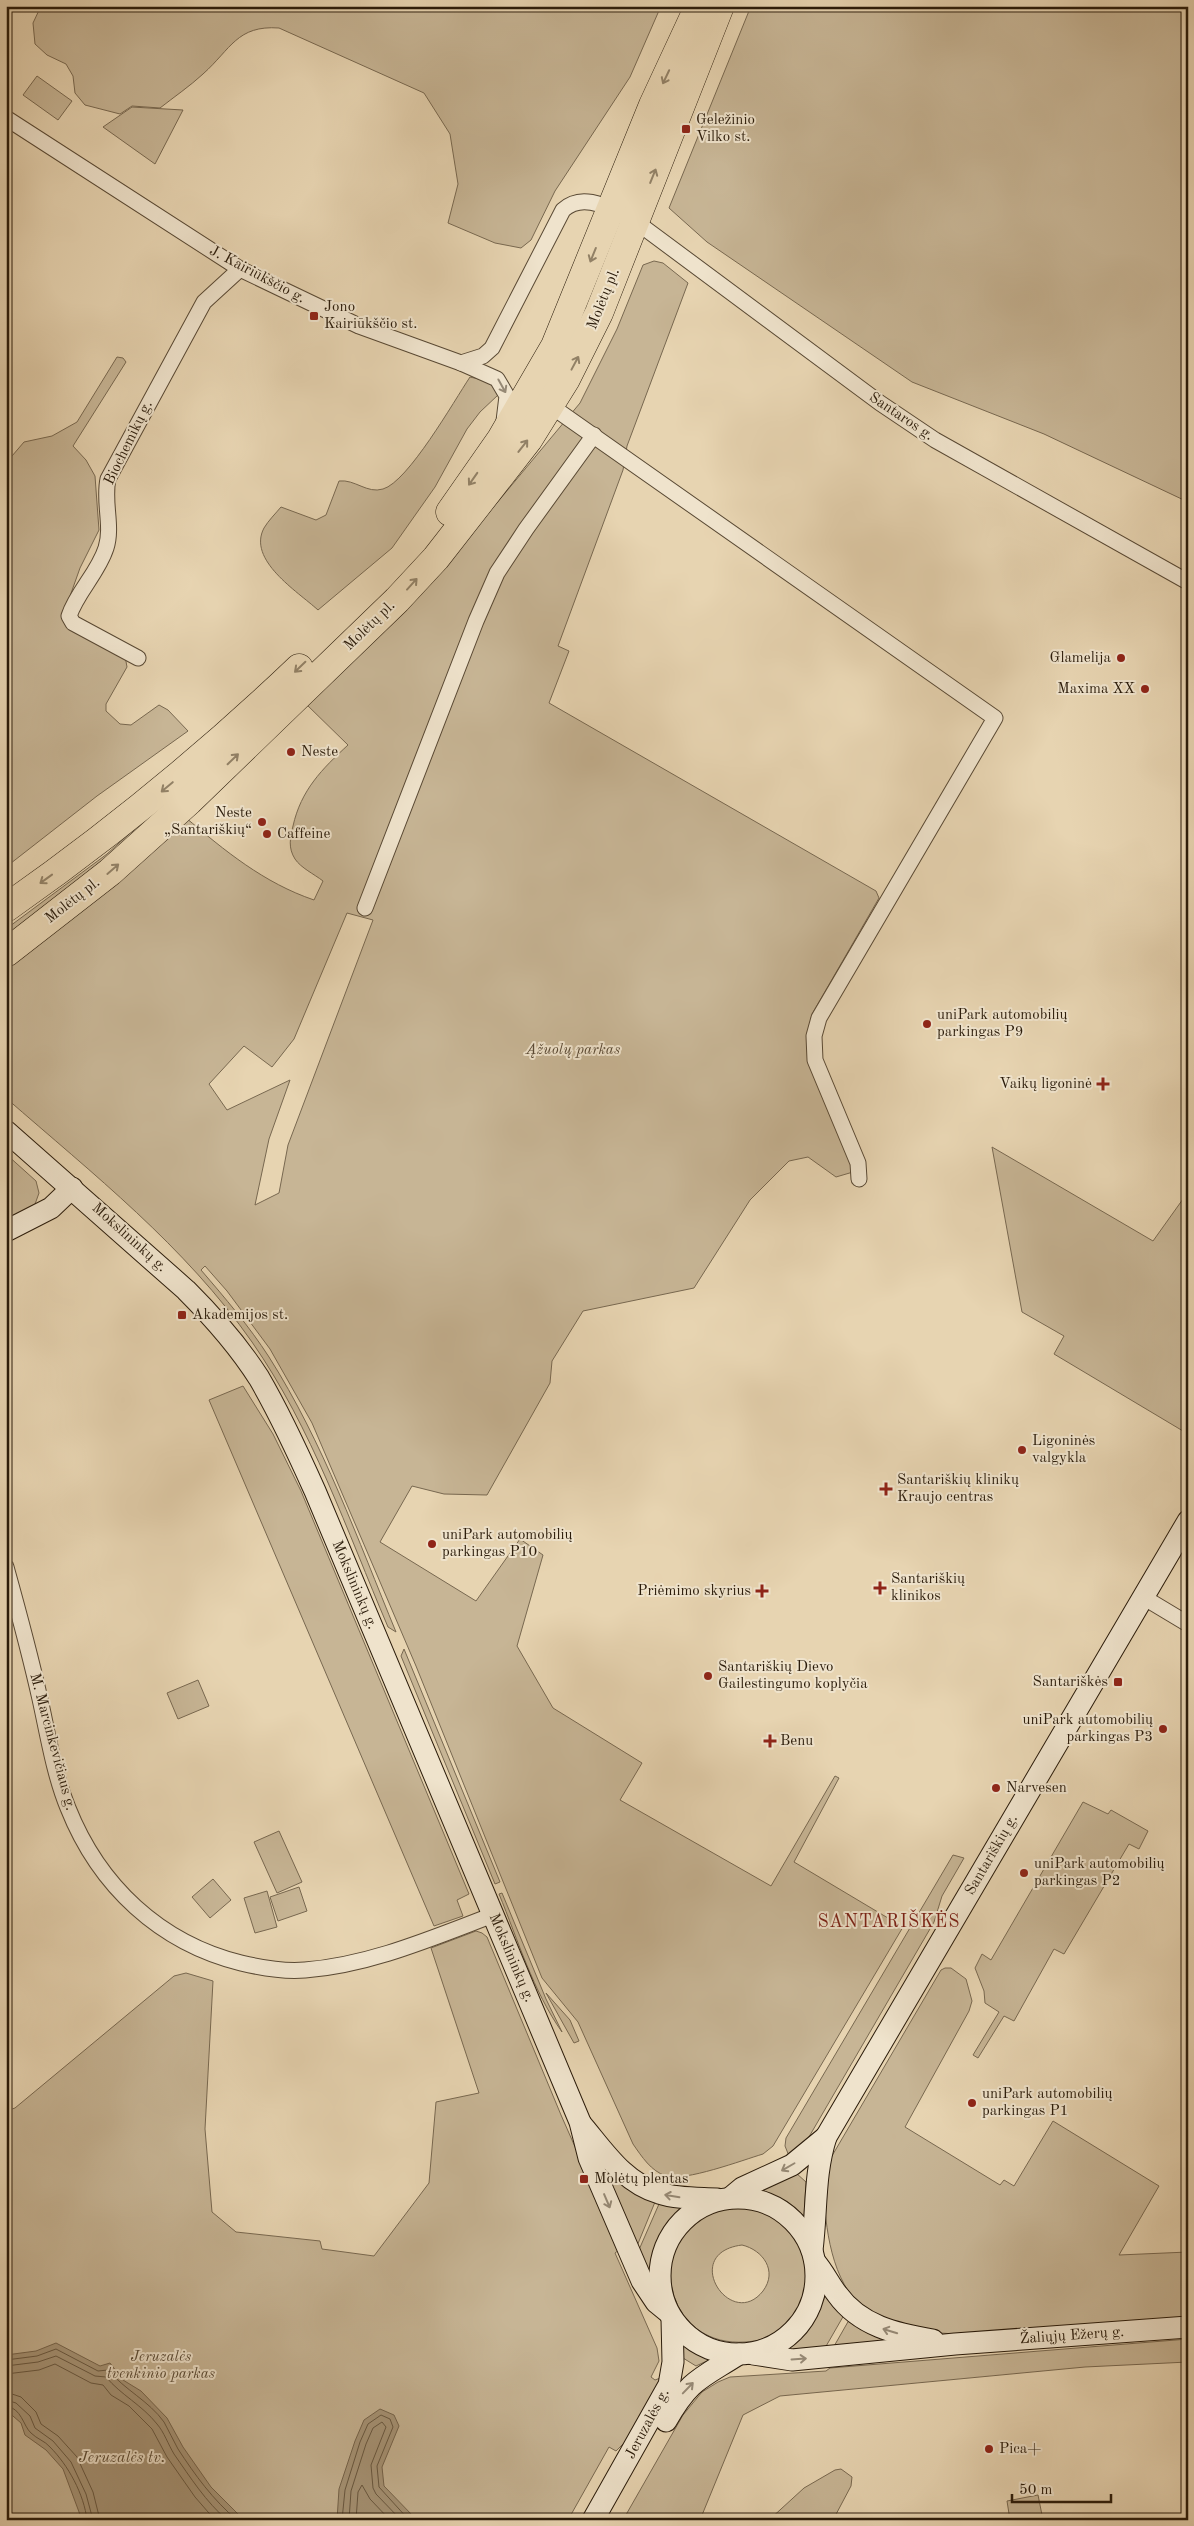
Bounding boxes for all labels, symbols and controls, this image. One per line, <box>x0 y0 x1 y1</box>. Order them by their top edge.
one-way arrow <box>661 69 670 84</box>
place label: Geležinio Vilko st. <box>696 113 755 145</box>
marker: Geležinio Vilko st. <box>680 123 692 135</box>
one-way arrow <box>649 168 658 184</box>
street label: J. Kairiūkščio g. <box>207 243 307 307</box>
one-way arrow <box>588 247 597 263</box>
street label: Molėtų pl. <box>585 266 623 332</box>
place label: Jono Kairiūkščio st. <box>324 300 418 332</box>
marker: Jono Kairiūkščio st. <box>308 310 320 322</box>
one-way arrow <box>571 356 580 371</box>
one-way arrow <box>497 379 507 393</box>
street label: Santaros g. <box>866 390 936 444</box>
street label: Biochemikų g. <box>102 398 156 488</box>
one-way arrow <box>518 440 529 453</box>
one-way arrow <box>468 471 478 485</box>
one-way arrow <box>406 578 417 591</box>
street label: Molėtų pl. <box>342 598 398 654</box>
place label: Glamelija <box>1050 651 1112 666</box>
marker: Glamelija <box>1115 652 1127 664</box>
one-way arrow <box>294 661 307 673</box>
place label: Maxima XX <box>1057 682 1135 697</box>
marker: Maxima XX <box>1139 683 1151 695</box>
place label: Neste <box>301 745 338 760</box>
marker: Neste <box>285 746 297 758</box>
one-way arrow <box>226 753 239 765</box>
one-way arrow <box>160 781 173 793</box>
place label: Neste „Santariškių“ <box>164 806 252 838</box>
marker: Neste „Santariškių“ <box>256 816 268 828</box>
place label: Caffeine <box>277 827 330 842</box>
marker: Caffeine <box>261 828 273 840</box>
one-way arrow <box>107 863 120 875</box>
one-way arrow <box>39 874 53 884</box>
street label: Molėtų pl. <box>43 875 103 927</box>
place label: uniPark automobilių parkingas P9 <box>937 1008 1068 1040</box>
marker: uniPark automobilių parkingas P9 <box>921 1018 933 1030</box>
park label: Ąžuolų parkas <box>525 1043 620 1058</box>
place label: Vaikų ligoninė <box>999 1077 1092 1092</box>
marker: Vaikų ligoninė <box>1096 1077 1110 1091</box>
street label: Mokslininkų g. <box>89 1201 169 1275</box>
place label: Akademijos st. <box>192 1308 288 1323</box>
marker: Akademijos st. <box>176 1309 188 1321</box>
place label: Ligoninės valgykla <box>1032 1434 1095 1466</box>
marker: Ligoninės valgykla <box>1016 1444 1028 1456</box>
place label: Santariškių klinikų Kraujo centras <box>897 1473 1019 1505</box>
marker: Santariškių klinikų Kraujo centras <box>879 1482 893 1496</box>
place label: uniPark automobilių parkingas P10 <box>442 1528 573 1560</box>
street label: Mokslininkų g. <box>329 1538 379 1632</box>
marker: uniPark automobilių parkingas P10 <box>426 1538 438 1550</box>
place label: Santariškių klinikos <box>891 1572 965 1604</box>
marker: Santariškių klinikos <box>873 1581 887 1595</box>
place label: Priėmimo skyrius <box>637 1584 751 1599</box>
marker: Priėmimo skyrius <box>755 1584 769 1598</box>
place label: Santariškių Dievo Gailestingumo koplyčia <box>718 1660 868 1692</box>
marker: Santariškių Dievo Gailestingumo koplyčia <box>702 1670 714 1682</box>
street label: M. Marcinkevičiaus g. <box>26 1672 78 1812</box>
place label: Santariškės <box>1033 1675 1108 1690</box>
marker: Santariškės <box>1112 1676 1124 1688</box>
place label: uniPark automobilių parkingas P3 <box>1022 1713 1153 1745</box>
marker: uniPark automobilių parkingas P3 <box>1157 1723 1169 1735</box>
place label: Benu <box>780 1734 813 1749</box>
marker: Benu <box>764 1735 776 1747</box>
place label: Narvesen <box>1006 1781 1067 1796</box>
marker: Narvesen <box>990 1782 1002 1794</box>
street label: Santariškių g. <box>963 1812 1021 1898</box>
place label: uniPark automobilių parkingas P2 <box>1034 1857 1165 1889</box>
marker: uniPark automobilių parkingas P2 <box>1018 1867 1030 1879</box>
district label: SANTARIŠKĖS <box>818 1908 960 1931</box>
street label: Mokslininkų g. <box>486 1911 536 2005</box>
place label: uniPark automobilių parkingas P1 <box>982 2087 1113 2119</box>
marker: uniPark automobilių parkingas P1 <box>966 2097 978 2109</box>
one-way arrow <box>780 2162 795 2172</box>
place label: Molėtų plentas <box>594 2172 688 2187</box>
marker: Molėtų plentas <box>578 2173 590 2185</box>
one-way arrow <box>664 2190 680 2200</box>
one-way arrow <box>603 2193 613 2208</box>
street label: Žaliųjų Ežerų g. <box>1019 2322 1125 2347</box>
one-way arrow <box>883 2325 899 2335</box>
park label: Jeruzalės tvenkinio parkas <box>107 2350 215 2382</box>
one-way arrow <box>790 2354 806 2363</box>
one-way arrow <box>682 2382 694 2394</box>
street label: Jeruzalės g. <box>623 2386 673 2462</box>
place label: Pica+ <box>999 2442 1041 2457</box>
marker: Pica+ <box>983 2443 995 2455</box>
water label: Jeruzalės tv. <box>79 2450 165 2466</box>
scale bar <box>1012 2471 1110 2503</box>
text: 50 m <box>1019 2483 1053 2498</box>

